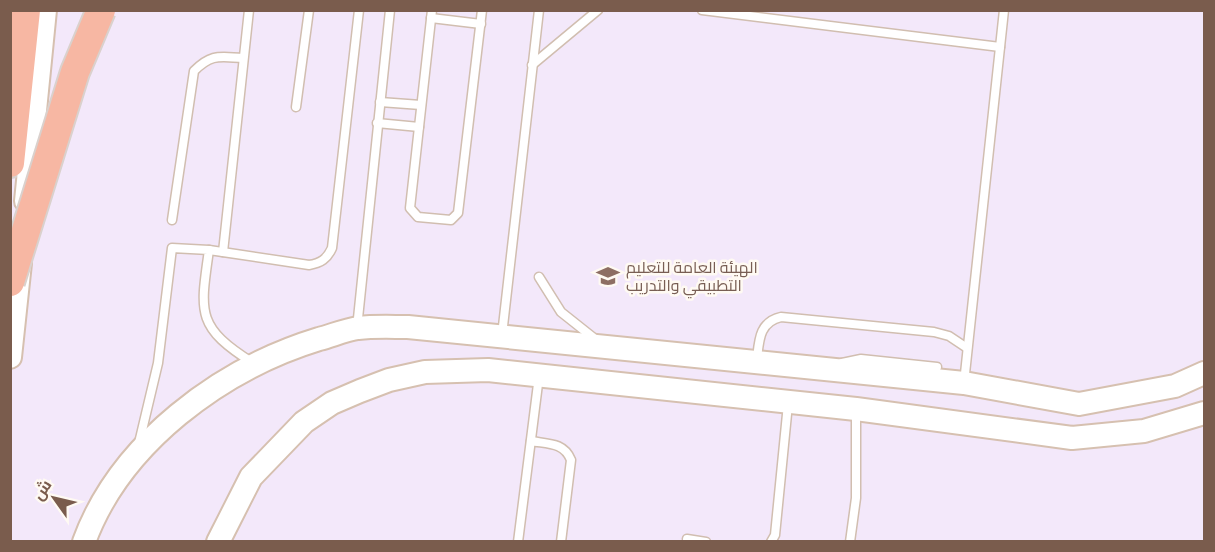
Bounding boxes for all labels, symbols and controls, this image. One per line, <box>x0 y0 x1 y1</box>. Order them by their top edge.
place label: الهيئة العامة للتعليم التطبيقي والتدريب <box>626 256 758 299</box>
school or university icon: الهيئة العامة للتعليم التطبيقي والتدريب <box>595 263 621 289</box>
north arrow <box>24 468 84 528</box>
text: ش <box>27 475 56 504</box>

